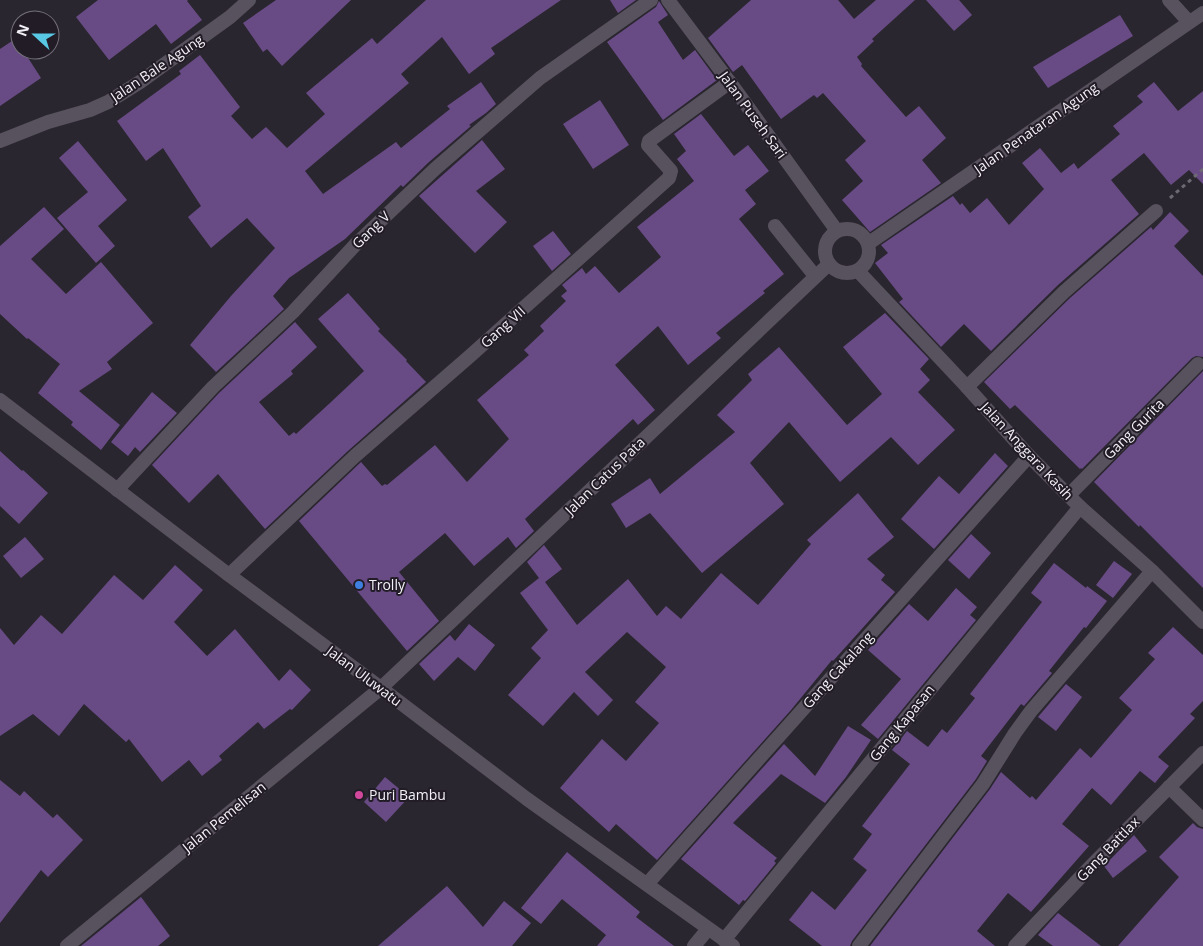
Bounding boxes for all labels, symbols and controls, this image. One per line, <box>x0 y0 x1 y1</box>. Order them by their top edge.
north arrow <box>10 10 60 60</box>
text: N <box>11 21 33 39</box>
street label: Jalan Bale Agung <box>105 29 207 107</box>
street label: Jalan Puseh Sari <box>714 66 792 162</box>
street label: Jalan Penataran Agung <box>968 77 1102 179</box>
street label: Gang V <box>347 206 394 253</box>
street label: Gang VII <box>476 302 529 352</box>
street label: Gang Gurita <box>1099 394 1168 463</box>
street label: Jalan Anggara Kasih <box>975 396 1078 504</box>
street label: Jalan Catus Pata <box>559 432 649 520</box>
place label: Trolly <box>369 575 406 594</box>
marker: Trolly <box>353 579 365 591</box>
street label: Gang Cakalang <box>798 627 877 712</box>
street label: Jalan Uluwatu <box>321 640 406 710</box>
street label: Gang Kapasan <box>865 680 938 765</box>
street label: Jalan Pemelisan <box>176 777 269 857</box>
place label: Puri Bambu <box>369 785 446 804</box>
marker: Puri Bambu <box>353 789 365 801</box>
street label: Gang Battlax <box>1072 812 1144 885</box>

